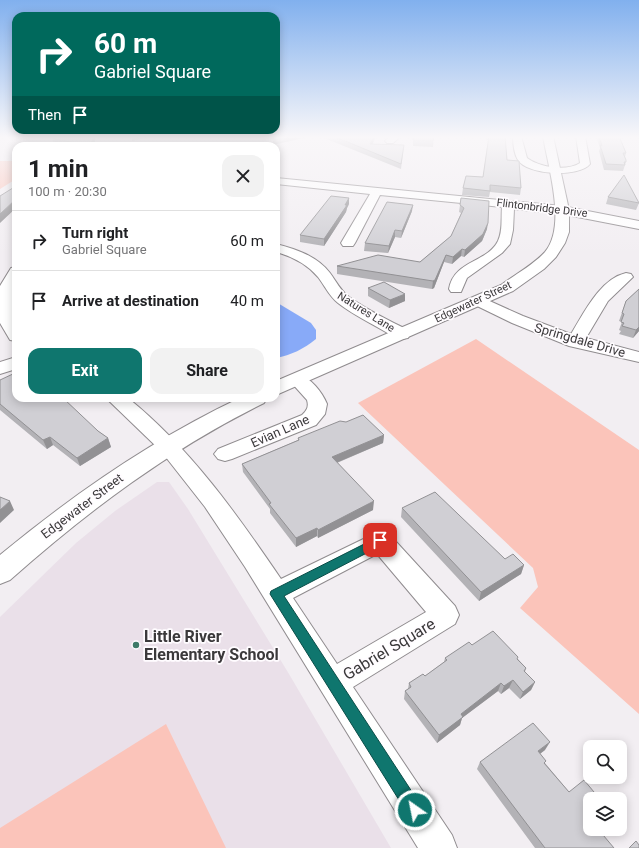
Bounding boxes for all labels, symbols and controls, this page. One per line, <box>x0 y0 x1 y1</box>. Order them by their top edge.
text: 60 m <box>94 27 157 60</box>
icon: right <box>28 28 80 80</box>
text: Gabriel Square <box>94 61 211 82</box>
icon: arrive <box>69 104 91 126</box>
text: Then <box>28 106 61 124</box>
text: 1 min <box>28 155 88 183</box>
button: close <box>222 155 264 197</box>
text: 100 m · 20:30 <box>28 184 107 199</box>
street label: Flintonbridge Drive <box>496 196 588 220</box>
text: Turn right <box>62 224 128 242</box>
icon: right <box>28 230 50 252</box>
text: 60 m <box>230 232 264 250</box>
text: Gabriel Square <box>62 242 147 257</box>
street label: Edgewater Street <box>432 278 514 326</box>
street label: Natures Lane <box>335 289 397 335</box>
icon: arrive <box>28 290 50 312</box>
text: Arrive at destination <box>62 292 199 310</box>
text: 40 m <box>230 292 264 310</box>
street label: Springdale Drive <box>533 320 627 360</box>
button: Exit <box>28 348 142 394</box>
button: Share <box>150 348 264 394</box>
street label: Evian Lane <box>248 411 312 451</box>
street label: Edgewater Street <box>38 470 126 542</box>
pin <box>363 523 397 557</box>
icon: arrive <box>369 529 391 551</box>
street label: Gabriel Square <box>339 614 439 684</box>
place label: Little River Elementary School <box>144 627 279 664</box>
marker: Little River Elementary School <box>131 640 141 650</box>
map controls <box>583 740 627 836</box>
button: search <box>583 740 627 784</box>
position arrow <box>394 789 436 831</box>
button: layers <box>583 792 627 836</box>

